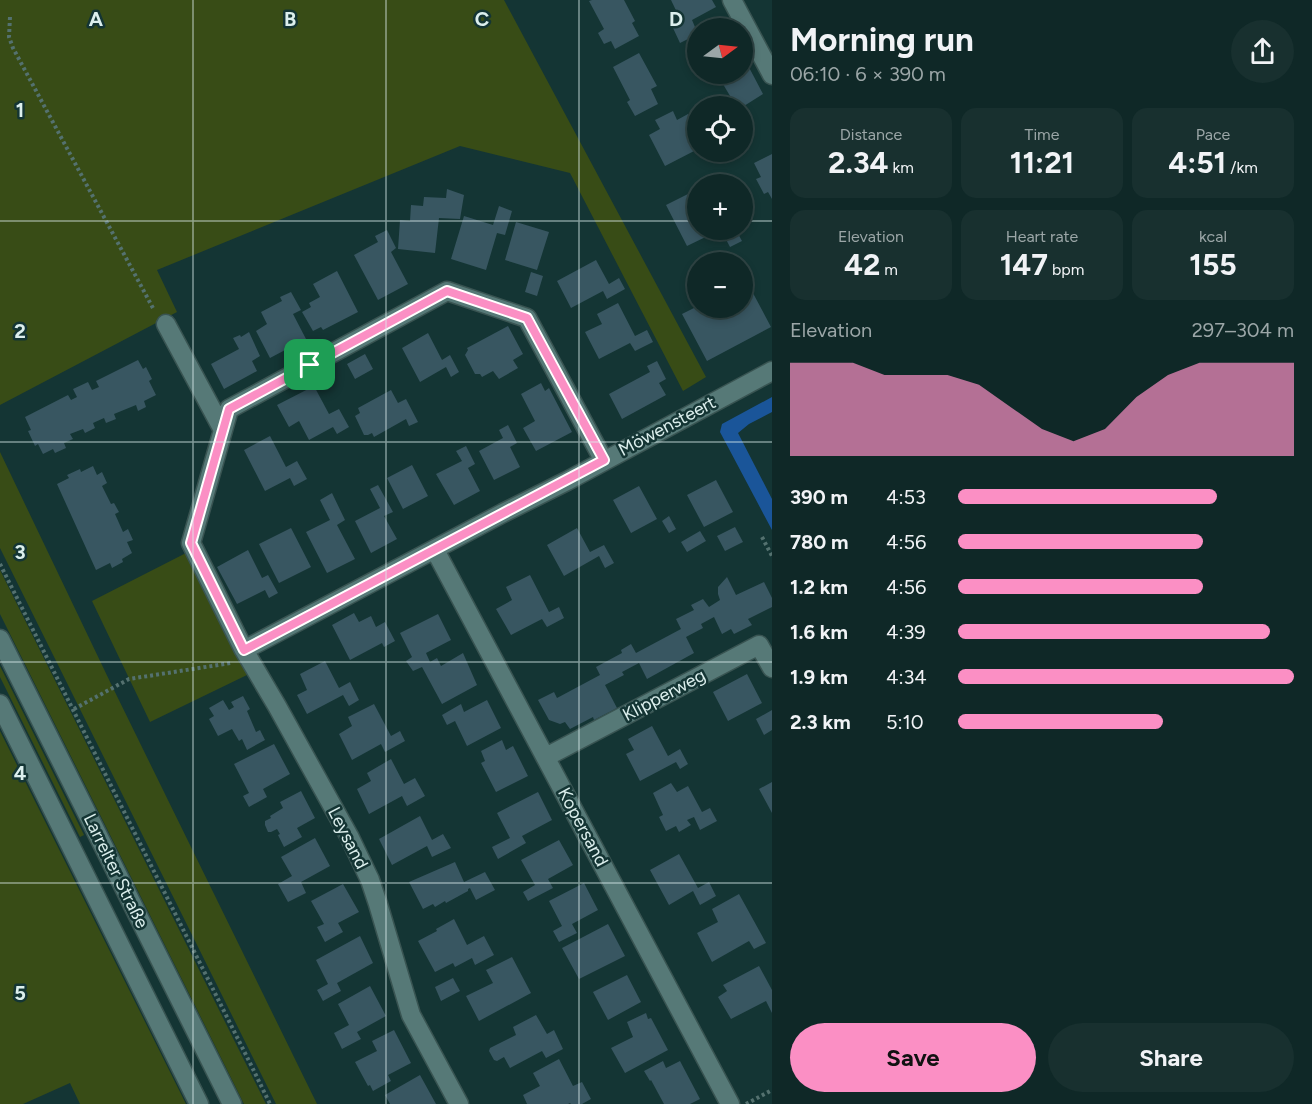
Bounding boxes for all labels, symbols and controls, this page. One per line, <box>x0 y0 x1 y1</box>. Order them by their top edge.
text: A <box>89 7 104 31</box>
text: B <box>284 7 296 31</box>
text: C <box>475 7 489 31</box>
text: D <box>669 7 683 31</box>
north arrow <box>687 18 753 84</box>
map controls <box>687 18 753 318</box>
text: Morning run <box>790 20 974 59</box>
button: share <box>1231 20 1294 83</box>
text: 06:10 · 6 × 390 m <box>790 62 946 86</box>
button: locate <box>687 96 753 162</box>
text: 1 <box>16 98 24 122</box>
text: Distance <box>840 125 902 144</box>
text: Time <box>1025 125 1059 144</box>
text: Pace <box>1196 125 1230 144</box>
text: 2.34 <box>828 144 889 181</box>
text: 11:21 <box>1010 144 1074 181</box>
text: 4:51 <box>1168 144 1226 181</box>
text: km <box>889 158 914 177</box>
text: /km <box>1226 158 1258 177</box>
button: + <box>687 174 753 240</box>
text: Elevation <box>838 227 904 246</box>
text: Heart rate <box>1006 227 1078 246</box>
text: kcal <box>1199 227 1227 246</box>
text: 42 <box>844 246 880 283</box>
text: 147 <box>1000 246 1048 283</box>
text: 155 <box>1189 246 1237 283</box>
button: − <box>687 252 753 318</box>
text: m <box>880 260 898 279</box>
text: bpm <box>1048 260 1084 279</box>
text: Elevation <box>790 318 872 342</box>
text: 297–304 m <box>1192 318 1294 342</box>
text: 2 <box>14 319 26 343</box>
pin <box>284 339 335 390</box>
icon: arrive <box>293 348 326 381</box>
street label: Möwensteert <box>615 391 720 461</box>
text: 390 m <box>790 485 848 509</box>
text: 4:53 <box>886 485 926 509</box>
text: 780 m <box>790 530 849 554</box>
text: 4:56 <box>886 530 926 554</box>
text: 3 <box>14 540 26 564</box>
text: 1.2 km <box>790 575 848 599</box>
text: 4:56 <box>886 575 926 599</box>
text: 1.6 km <box>790 620 848 644</box>
text: 4:39 <box>886 620 926 644</box>
street label: Klipperweg <box>619 664 709 726</box>
text: 1.9 km <box>790 665 848 689</box>
text: 4:34 <box>886 665 927 689</box>
text: 2.3 km <box>790 710 851 734</box>
text: 5:10 <box>886 710 924 734</box>
text: 4 <box>14 761 27 785</box>
street label: Kopersand <box>553 784 613 870</box>
street label: Leysand <box>323 803 373 873</box>
street label: Larrelter Straße <box>79 810 153 932</box>
text: 5 <box>14 981 26 1005</box>
button: Save <box>790 1023 1036 1092</box>
button: Share <box>1048 1023 1294 1092</box>

